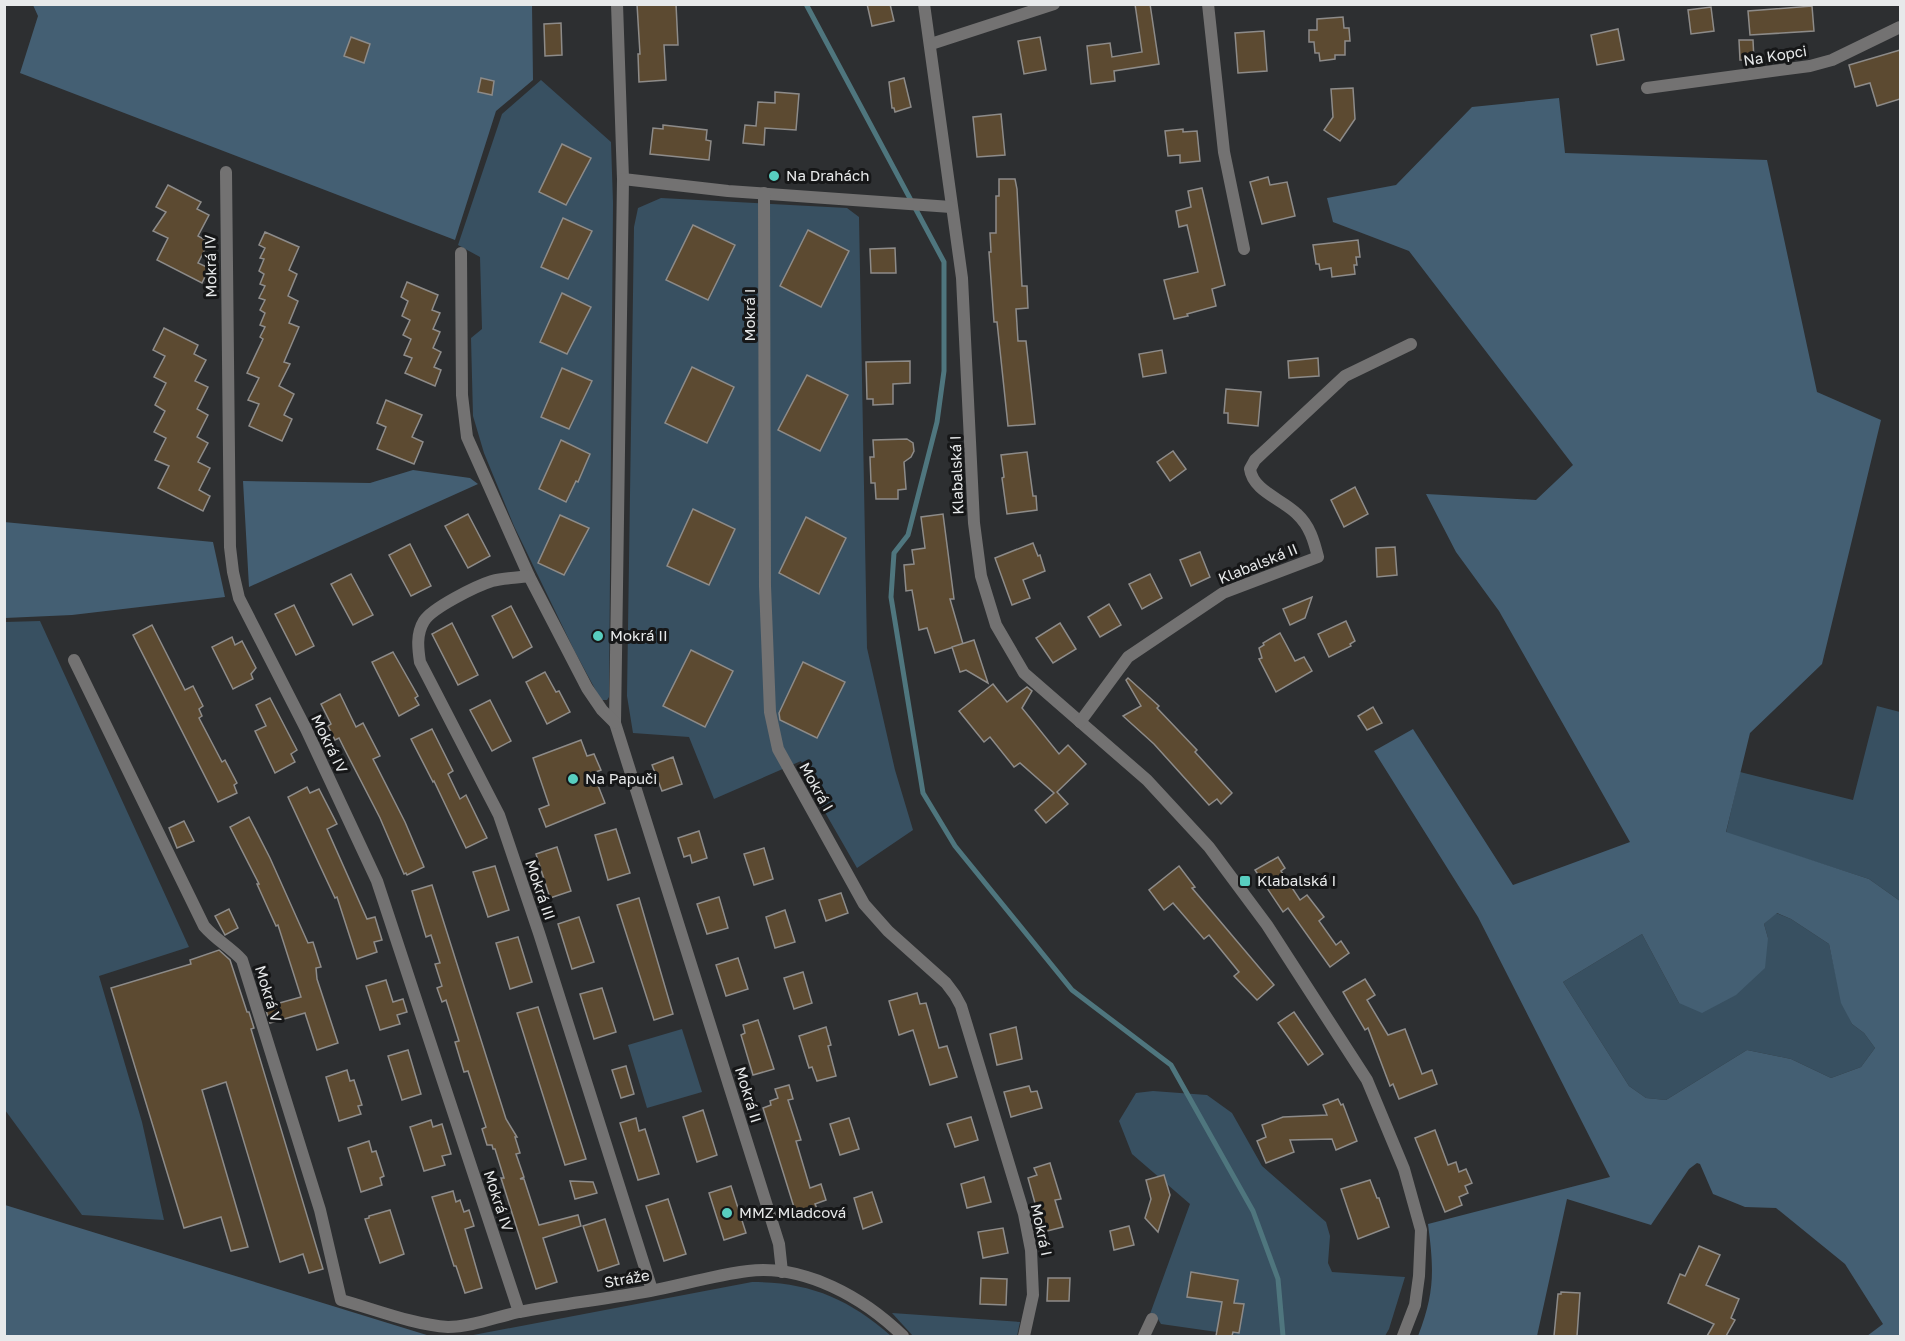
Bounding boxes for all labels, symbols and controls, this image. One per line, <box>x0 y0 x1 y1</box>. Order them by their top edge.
street label: Na Kopci <box>1742 41 1808 69</box>
place label: Na Drahách <box>786 166 869 184</box>
marker: Na Drahách <box>767 169 781 183</box>
street label: Mokrá IV <box>200 234 220 298</box>
street label: Mokrá I <box>740 288 758 342</box>
street label: Klabalská I <box>946 435 966 515</box>
street label: Klabalská II <box>1215 539 1300 587</box>
place label: Mokrá II <box>610 626 668 644</box>
marker: Mokrá II <box>591 629 605 643</box>
street label: Mokrá IV <box>308 711 352 776</box>
street label: Mokrá I <box>796 759 838 814</box>
place label: Na Papuči <box>585 769 657 787</box>
marker: Na Papuči <box>566 772 580 786</box>
street label: Mokrá III <box>522 857 560 922</box>
place label: Klabalská I <box>1257 871 1336 889</box>
marker: Klabalská I <box>1238 874 1252 888</box>
street label: Mokrá V <box>252 963 286 1024</box>
street label: Mokrá II <box>732 1064 766 1125</box>
street label: Mokrá IV <box>481 1168 517 1233</box>
street label: Mokrá I <box>1028 1202 1056 1258</box>
place label: MMZ Mladcová <box>739 1203 846 1221</box>
marker: MMZ Mladcová <box>720 1206 734 1220</box>
street label: Stráže <box>603 1265 651 1291</box>

